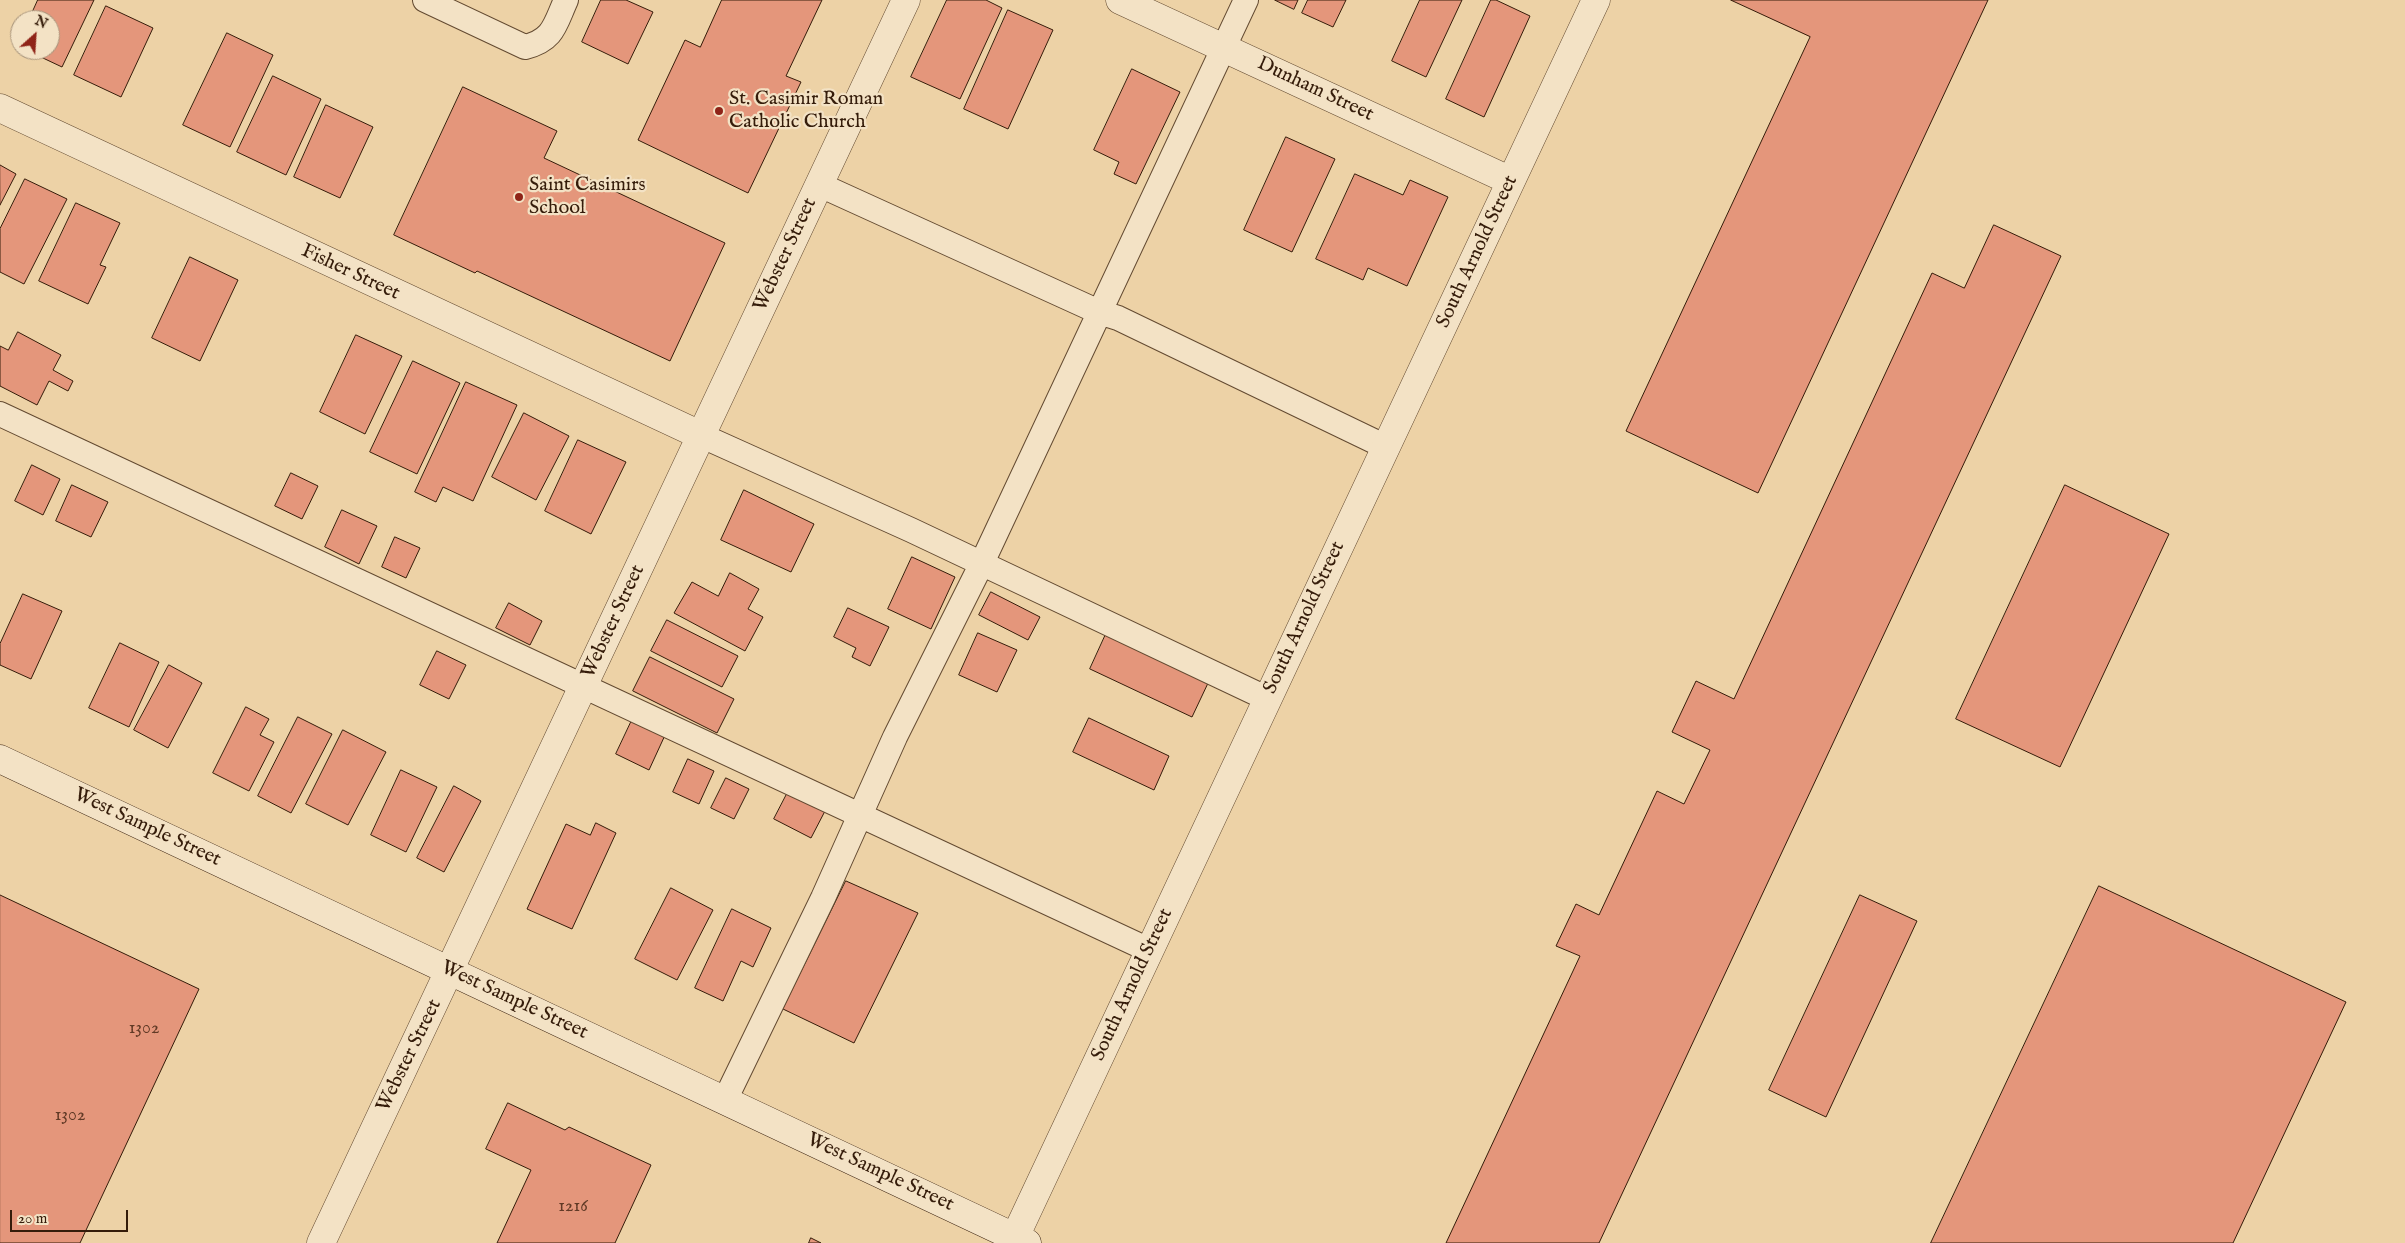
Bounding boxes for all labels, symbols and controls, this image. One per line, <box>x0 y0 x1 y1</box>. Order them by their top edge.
north arrow <box>10 10 60 60</box>
text: N <box>32 12 51 33</box>
street label: Dunham Street <box>1253 53 1377 127</box>
place label: St. Casimir Roman Catholic Church <box>729 88 883 135</box>
marker: St. Casimir Roman Catholic Church <box>713 105 725 117</box>
street label: South Arnold Street <box>1432 172 1524 332</box>
place label: Saint Casimirs School <box>529 174 646 221</box>
marker: Saint Casimirs School <box>513 191 525 203</box>
street label: Webster Street <box>749 194 823 316</box>
street label: Fisher Street <box>297 240 403 306</box>
street label: South Arnold Street <box>1259 538 1351 698</box>
street label: Webster Street <box>577 561 651 683</box>
street label: West Sample Street <box>70 783 224 873</box>
street label: South Arnold Street <box>1087 905 1179 1065</box>
street label: West Sample Street <box>437 956 591 1046</box>
street label: Webster Street <box>372 996 448 1116</box>
house number: 1302 <box>129 1018 159 1040</box>
house number: 1302 <box>55 1105 85 1127</box>
street label: West Sample Street <box>803 1128 957 1218</box>
house number: 1216 <box>558 1196 588 1218</box>
scale bar <box>12 1200 130 1232</box>
text: 20 m <box>18 1209 47 1228</box>

